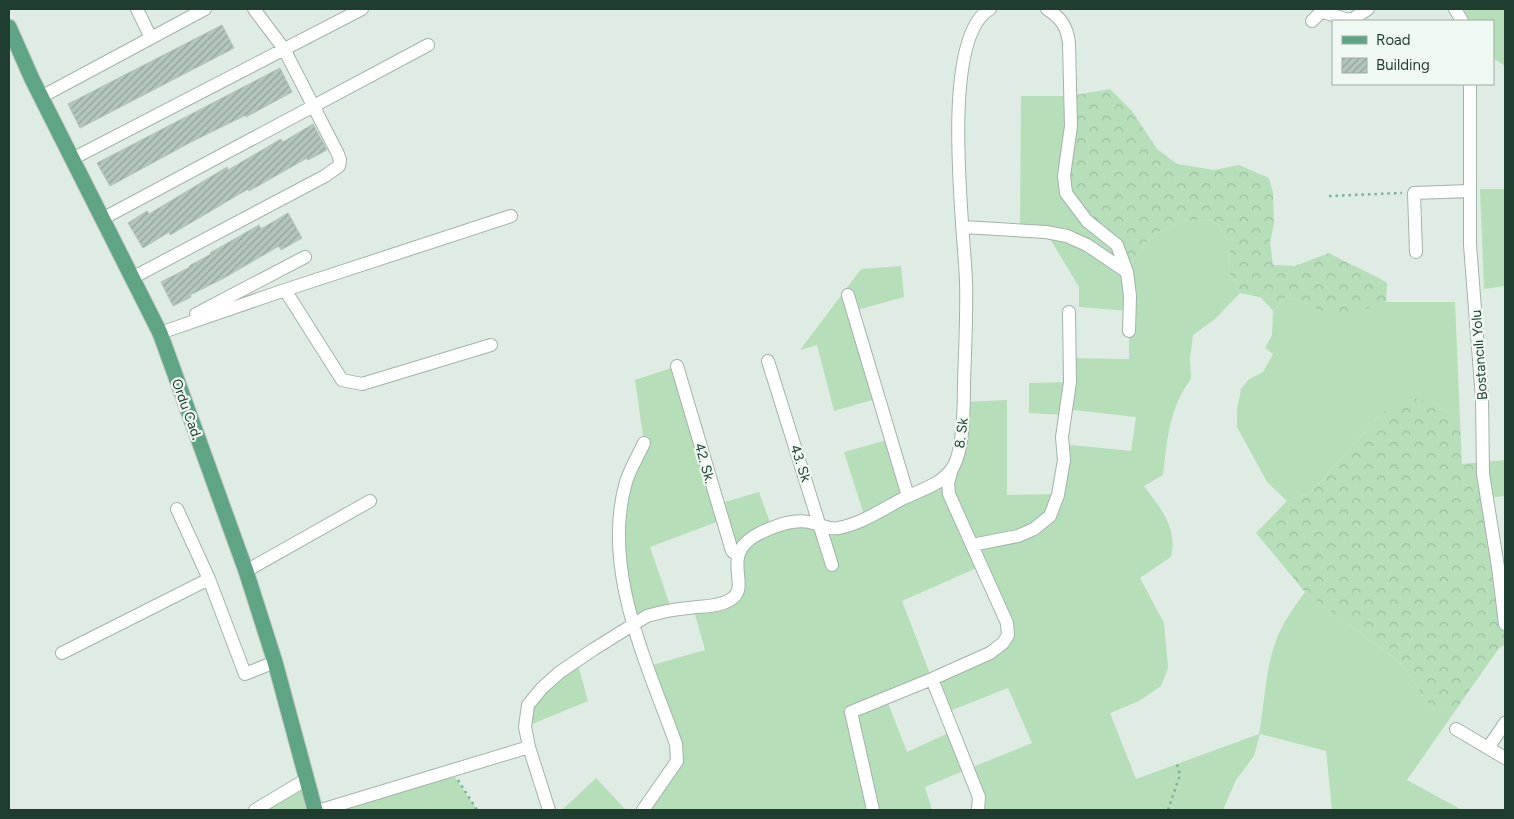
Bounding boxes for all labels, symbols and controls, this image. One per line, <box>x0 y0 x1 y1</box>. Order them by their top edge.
legend <box>1332 20 1494 85</box>
text: Road <box>1376 31 1411 49</box>
text: Building <box>1376 56 1430 74</box>
street label: Bostancılı Yolu <box>1468 309 1491 401</box>
street label: Ordu Cad. <box>168 376 205 442</box>
street label: 8. Sk <box>951 417 972 449</box>
street label: 42. Sk. <box>691 441 718 485</box>
street label: 43. Sk <box>787 442 815 484</box>

